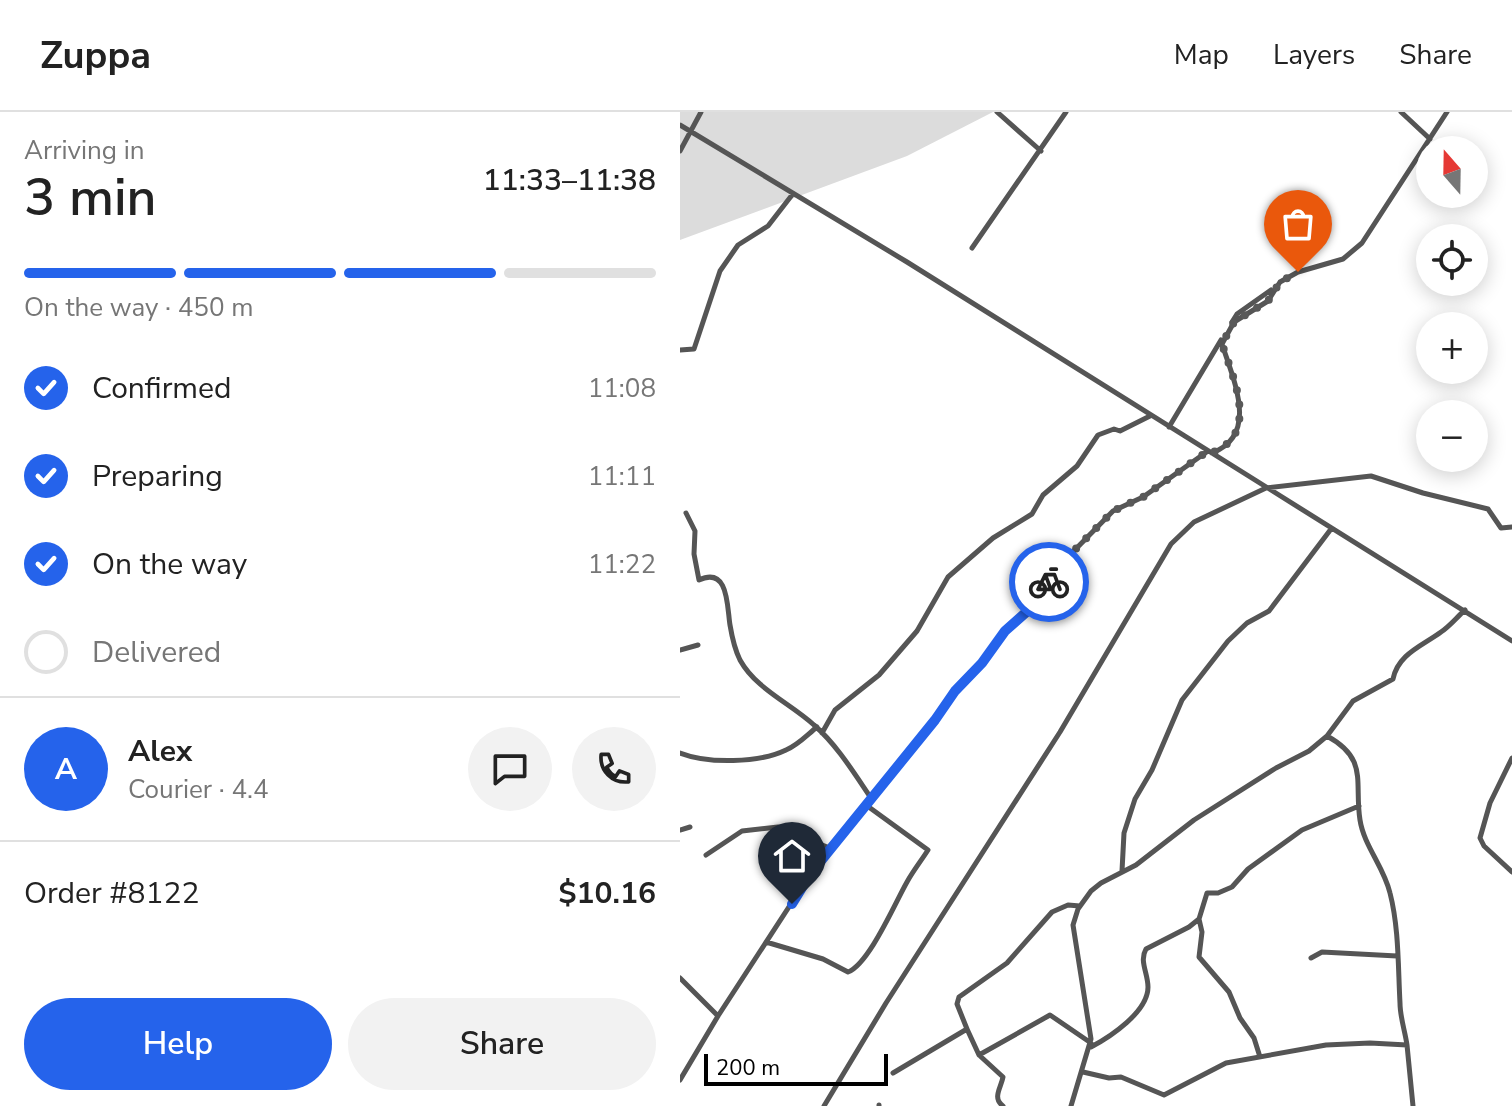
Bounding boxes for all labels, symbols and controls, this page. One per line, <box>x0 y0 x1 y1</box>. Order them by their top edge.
text: Zuppa <box>40 30 151 81</box>
text: Map <box>1174 36 1229 74</box>
text: Layers <box>1273 36 1355 74</box>
text: Share <box>1399 36 1472 74</box>
text: Arriving in <box>24 133 145 168</box>
north arrow <box>1416 136 1488 208</box>
map controls <box>1416 136 1488 472</box>
text: 11:33–11:38 <box>483 160 656 201</box>
text: 3 min <box>24 162 157 233</box>
pin <box>1264 190 1332 272</box>
icon: bag <box>1276 202 1320 246</box>
button: locate <box>1416 224 1488 296</box>
text: On the way · 450 m <box>24 290 253 325</box>
button: + <box>1416 312 1488 384</box>
icon: check <box>24 366 68 410</box>
text: Confirmed <box>92 368 232 409</box>
text: 11:08 <box>588 371 656 406</box>
button: − <box>1416 400 1488 472</box>
icon: check <box>24 454 68 498</box>
text: Preparing <box>92 456 223 497</box>
text: 11:11 <box>588 459 656 494</box>
icon: check <box>24 542 68 586</box>
courier <box>1009 542 1089 622</box>
text: On the way <box>92 544 247 585</box>
text: 11:22 <box>588 547 656 582</box>
icon: bike <box>1027 560 1071 604</box>
text: Delivered <box>92 632 221 673</box>
button: chat <box>468 727 552 811</box>
button: phone <box>572 727 656 811</box>
text: Alex <box>128 731 192 772</box>
text: A <box>55 749 77 790</box>
text: Courier · 4.4 <box>128 772 269 807</box>
pin <box>758 822 826 904</box>
icon: home <box>770 834 814 878</box>
text: Order #8122 <box>24 873 199 914</box>
text: $10.16 <box>559 873 656 914</box>
button: Help <box>24 998 332 1090</box>
button: Share <box>348 998 656 1090</box>
scale bar <box>704 1050 888 1086</box>
text: 200 m <box>716 1053 780 1083</box>

